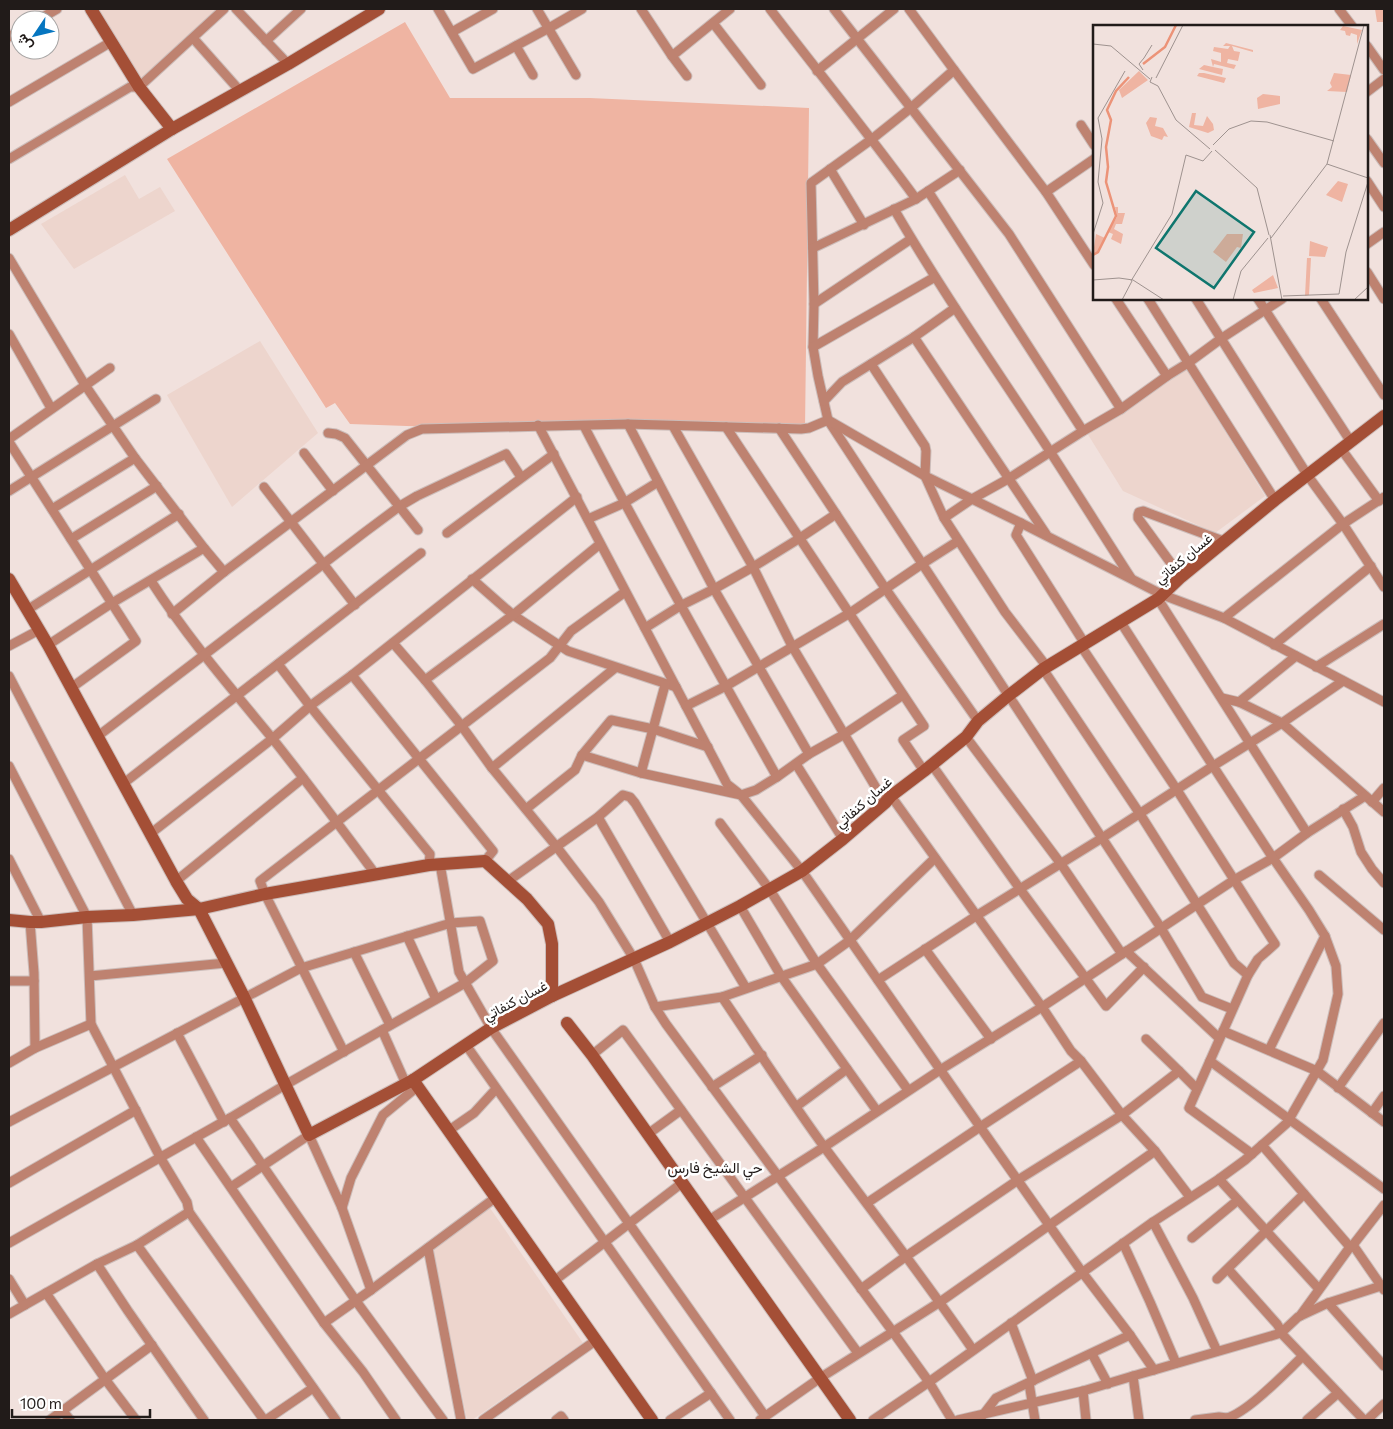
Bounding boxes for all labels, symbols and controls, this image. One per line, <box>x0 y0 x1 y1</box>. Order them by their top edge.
north arrow <box>10 10 60 60</box>
inset map <box>1093 25 1368 300</box>
text: ش <box>12 30 37 55</box>
street label: غسان كنفاتي <box>1151 529 1218 590</box>
street label: غسان كنفاتي <box>831 773 898 834</box>
street label: غسان كنفاتي <box>480 976 552 1027</box>
district label: حي الشيخ فارس <box>667 1158 763 1181</box>
scale bar <box>12 1386 150 1418</box>
text: 100 m <box>20 1394 62 1412</box>

